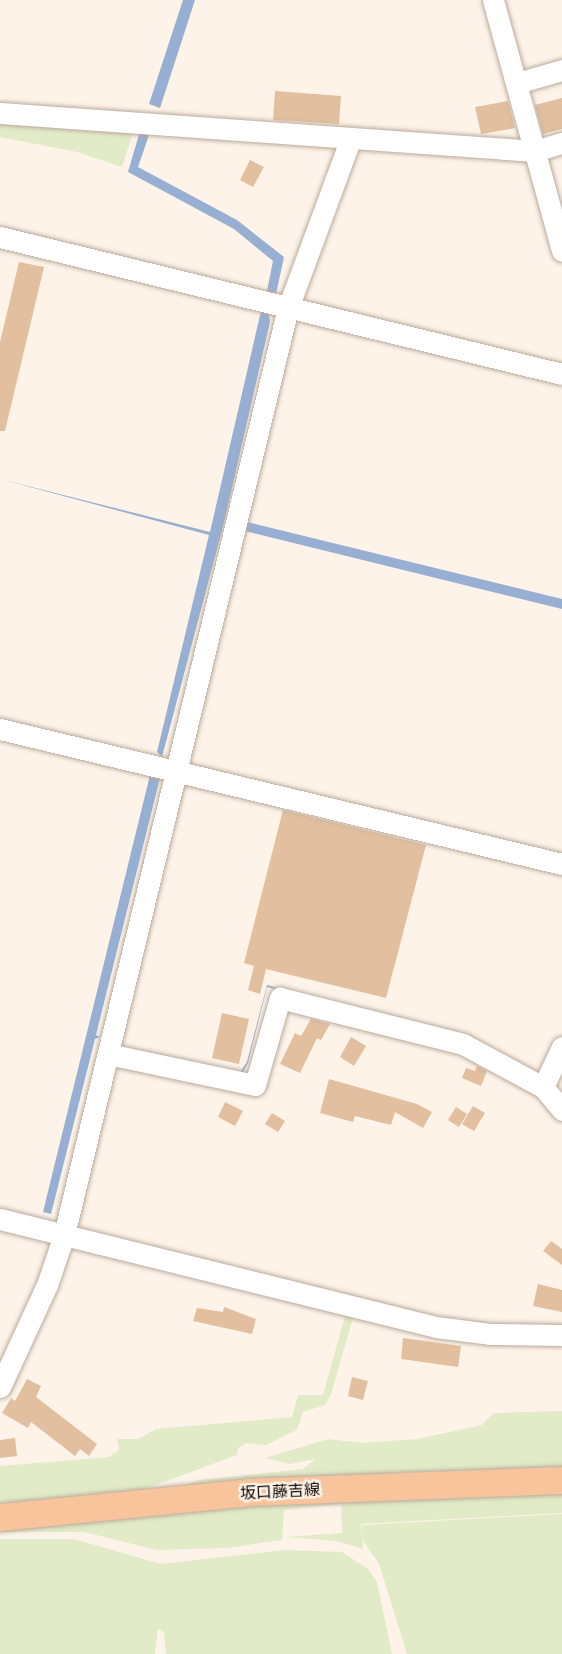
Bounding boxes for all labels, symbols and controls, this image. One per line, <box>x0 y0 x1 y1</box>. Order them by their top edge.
street label: 坂口藤吉線 <box>240 1479 320 1503</box>

